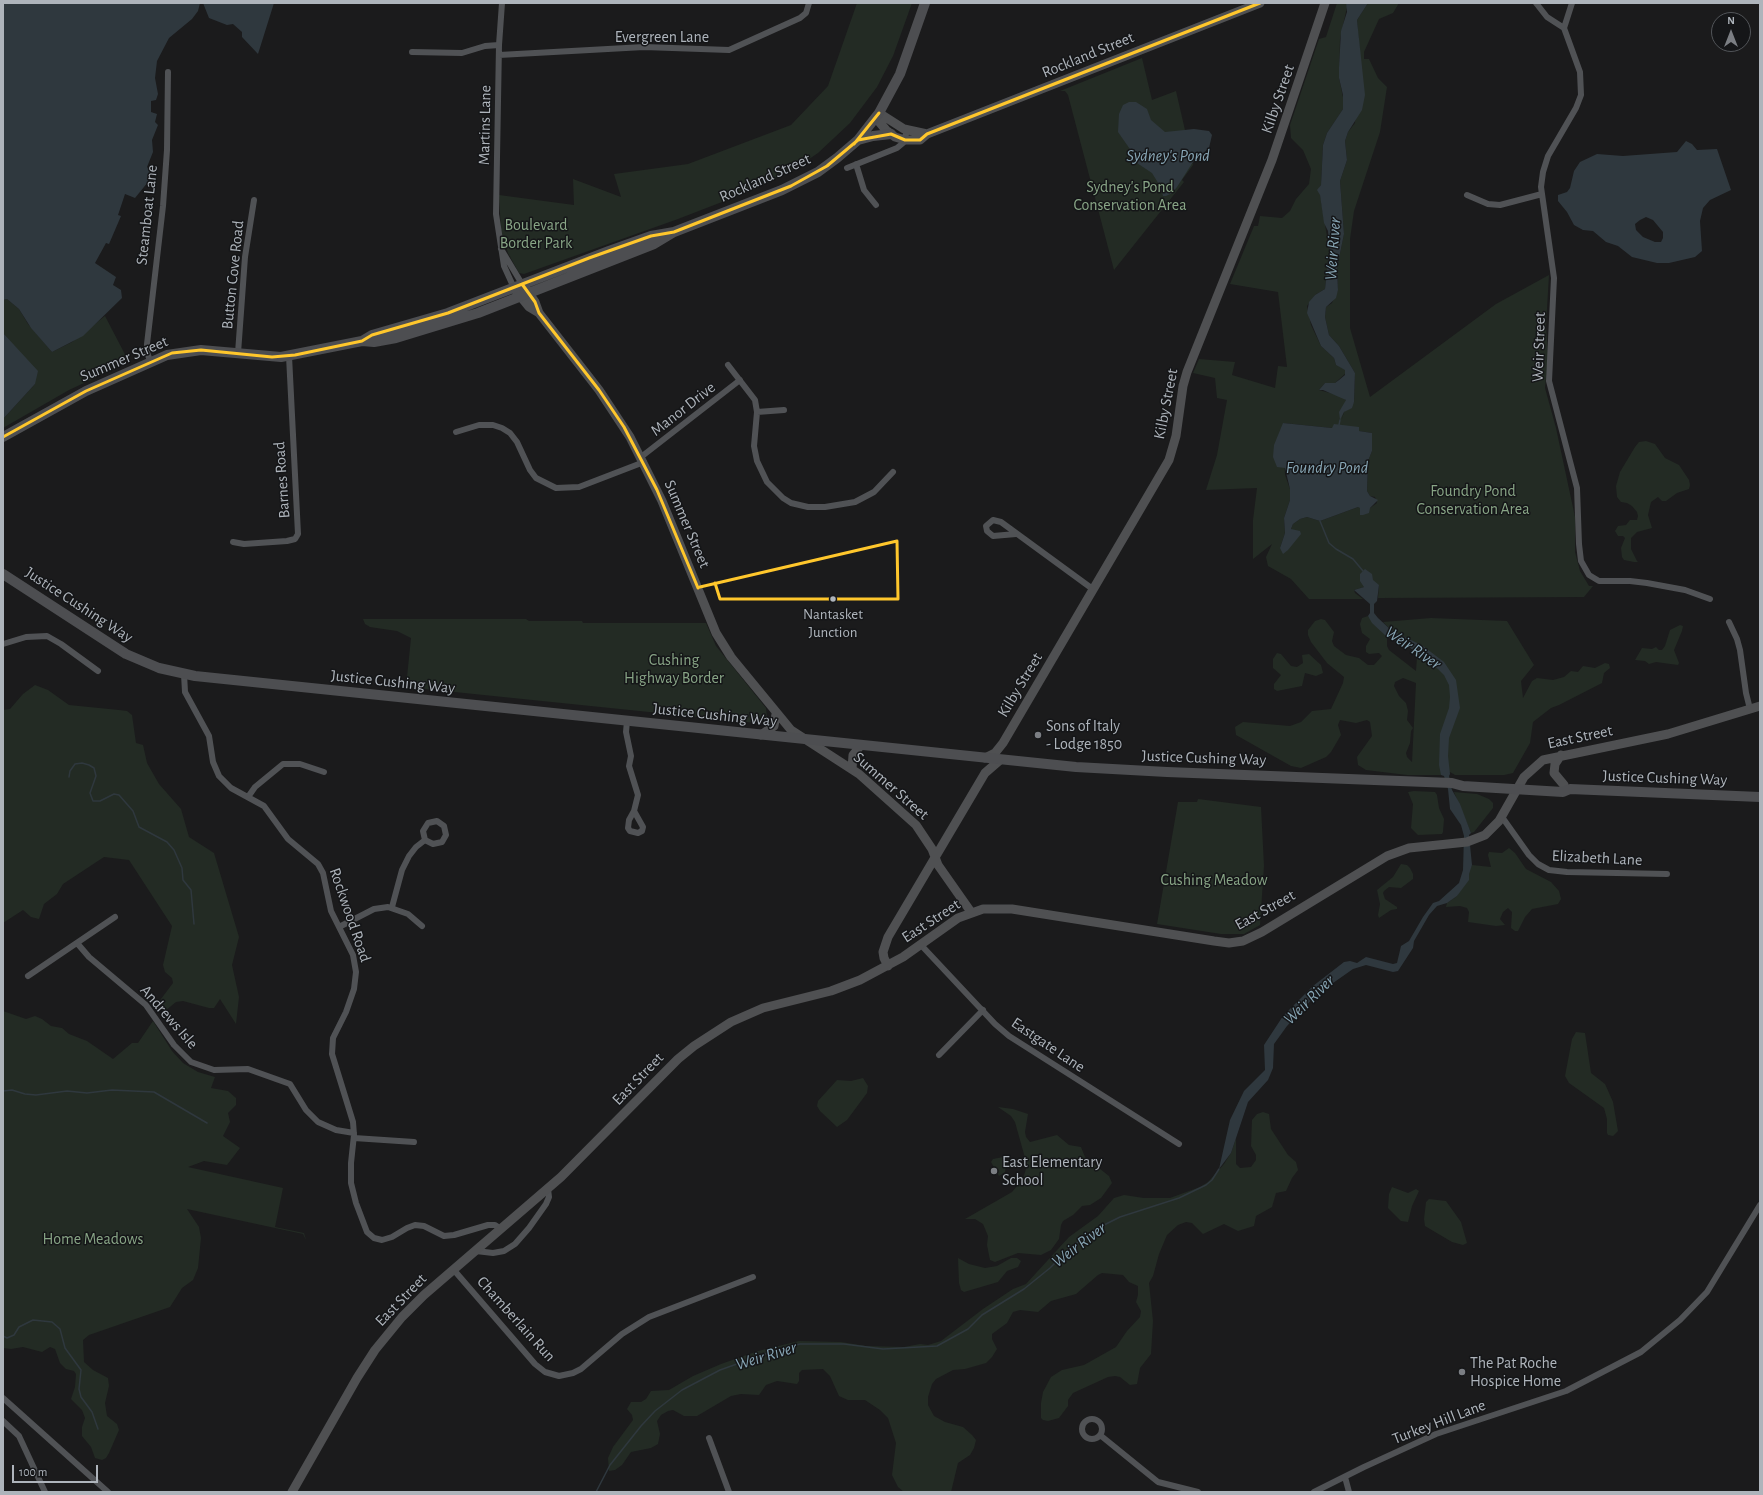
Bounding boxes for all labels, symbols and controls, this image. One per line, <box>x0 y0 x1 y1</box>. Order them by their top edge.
north arrow <box>1711 12 1751 52</box>
text: N <box>1727 15 1735 26</box>
street label: Evergreen Lane <box>615 27 709 47</box>
street label: Rockland Street <box>1039 28 1137 82</box>
street label: Kilby Street <box>1257 62 1299 136</box>
street label: Martins Lane <box>475 85 495 165</box>
water label: Sydney's Pond <box>1126 146 1210 166</box>
street label: Rockland Street <box>716 149 814 207</box>
street label: Steamboat Lane <box>132 164 162 266</box>
park label: Sydney's Pond Conservation Area <box>1073 177 1187 215</box>
park label: Boulevard Border Park <box>500 215 572 253</box>
water label: Weir River <box>1321 217 1345 281</box>
street label: Button Cove Road <box>218 220 248 330</box>
street label: Weir Street <box>1528 312 1550 382</box>
street label: Summer Street <box>77 332 171 386</box>
street label: Kilby Street <box>1150 367 1182 441</box>
street label: Manor Drive <box>647 378 719 440</box>
street label: Barnes Road <box>270 441 294 519</box>
water label: Foundry Pond <box>1286 458 1368 478</box>
street label: Summer Street <box>660 477 714 571</box>
park label: Foundry Pond Conservation Area <box>1416 481 1530 519</box>
street label: Justice Cushing Way <box>22 563 136 647</box>
marker: Nantasket Junction <box>828 594 838 604</box>
place label: Nantasket Junction <box>803 605 863 640</box>
water label: Weir River <box>1381 622 1445 674</box>
street label: Kilby Street <box>993 649 1047 721</box>
park label: Cushing Highway Border <box>624 650 724 688</box>
street label: Justice Cushing Way <box>330 666 456 698</box>
street label: Justice Cushing Way <box>652 699 778 731</box>
place label: Sons of Italy - Lodge 1850 <box>1046 716 1122 754</box>
street label: East Street <box>1546 721 1614 753</box>
marker: Sons of Italy - Lodge 1850 <box>1033 730 1043 740</box>
street label: Justice Cushing Way <box>1141 746 1267 770</box>
street label: Summer Street <box>849 748 933 824</box>
street label: Justice Cushing Way <box>1602 766 1728 790</box>
street label: Elizabeth Lane <box>1551 846 1643 870</box>
street label: Rockwood Road <box>325 865 375 965</box>
park label: Cushing Meadow <box>1161 870 1267 890</box>
street label: East Street <box>1231 886 1299 934</box>
street label: East Street <box>898 895 964 947</box>
water label: Weir River <box>1279 971 1339 1029</box>
street label: Andrews Isle <box>136 981 202 1053</box>
street label: Eastgate Lane <box>1007 1013 1089 1077</box>
street label: East Street <box>608 1049 668 1109</box>
place label: East Elementary School <box>1002 1152 1102 1190</box>
marker: East Elementary School <box>989 1166 999 1176</box>
water label: Weir River <box>1048 1218 1110 1272</box>
park label: Home Meadows <box>43 1229 143 1249</box>
street label: East Street <box>371 1270 431 1330</box>
street label: Chamberlain Run <box>473 1272 559 1366</box>
water label: Weir River <box>733 1337 799 1375</box>
place label: The Pat Roche Hospice Home <box>1470 1353 1561 1391</box>
marker: The Pat Roche Hospice Home <box>1457 1367 1467 1377</box>
street label: Turkey Hill Lane <box>1390 1395 1488 1449</box>
scale bar <box>14 1457 100 1483</box>
text: 100 m <box>19 1466 47 1478</box>

